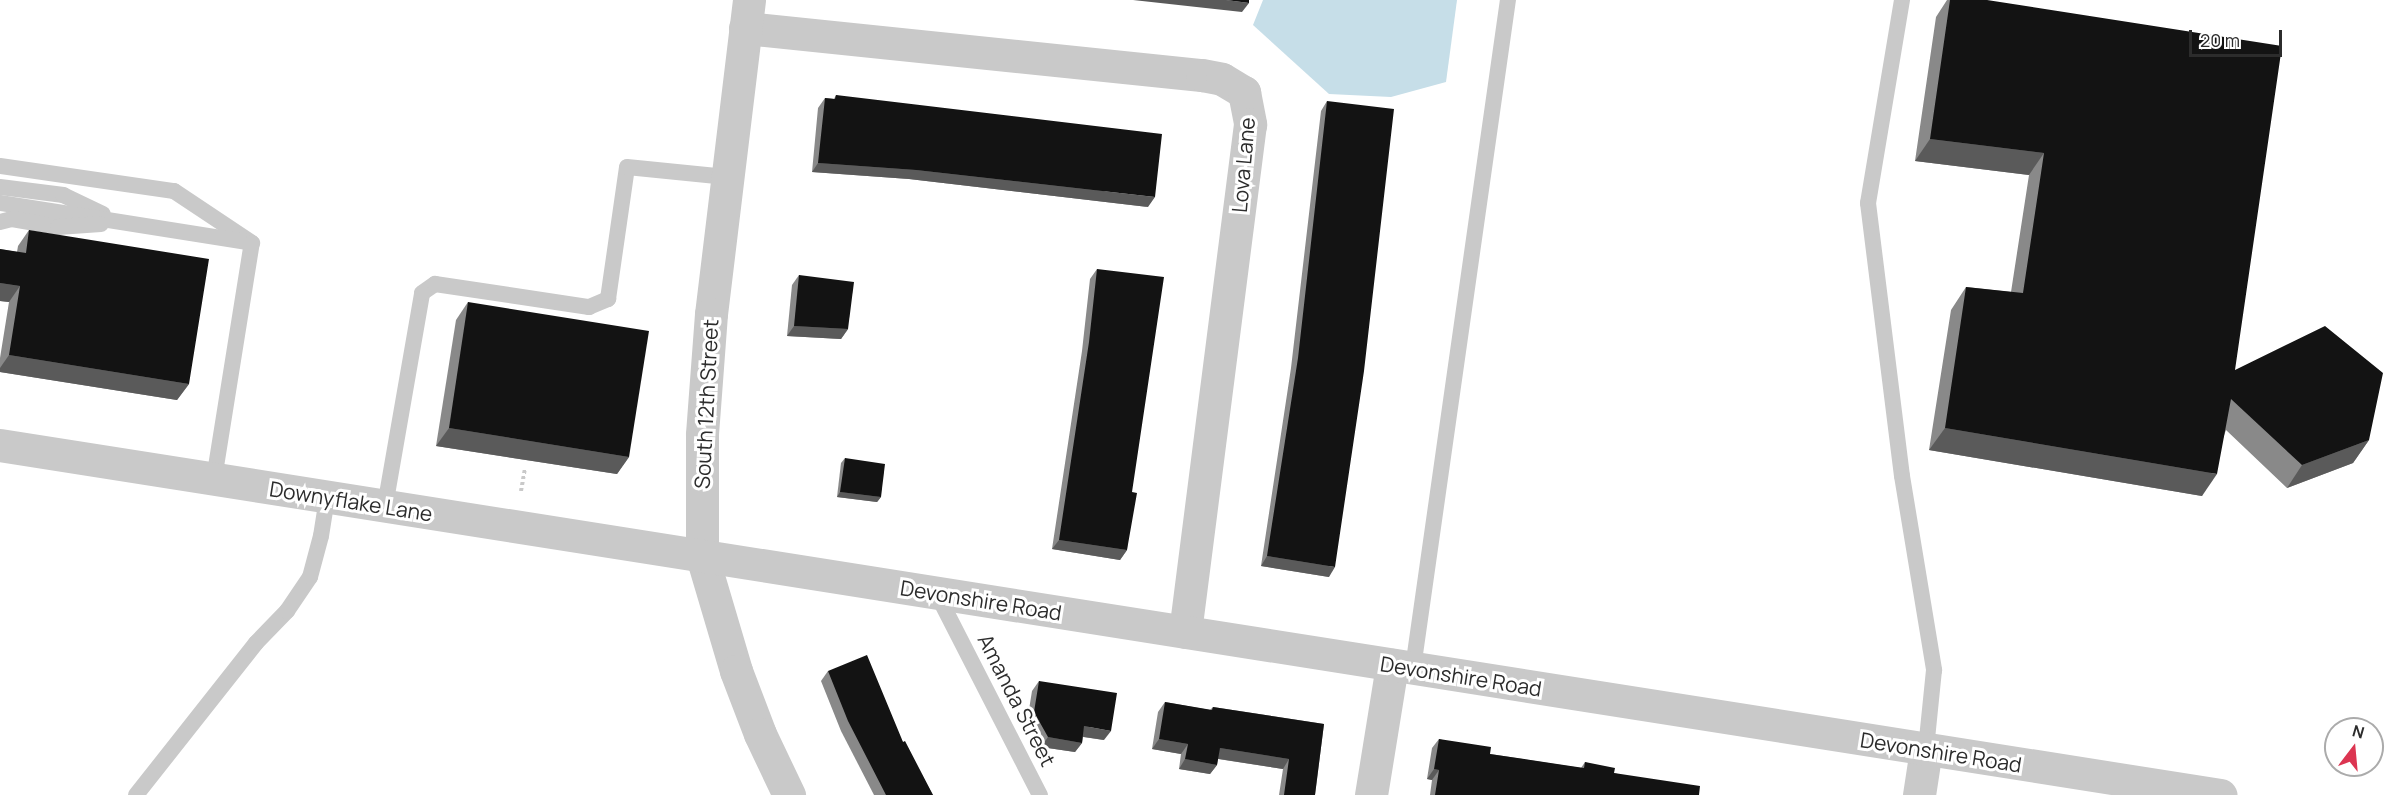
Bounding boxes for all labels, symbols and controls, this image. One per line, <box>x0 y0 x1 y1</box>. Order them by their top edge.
scale bar <box>2192 18 2285 56</box>
text: 20 m <box>2200 28 2240 52</box>
street label: Lova Lane <box>1226 116 1260 214</box>
street label: South 12th Street <box>689 319 723 489</box>
street label: Downyflake Lane <box>268 476 434 526</box>
street label: Devonshire Road <box>898 575 1064 625</box>
street label: Amanda Street <box>973 630 1061 770</box>
street label: Devonshire Road <box>1378 651 1544 701</box>
north arrow <box>2324 717 2384 777</box>
text: N <box>2350 719 2367 744</box>
street label: Devonshire Road <box>1858 727 2024 777</box>

